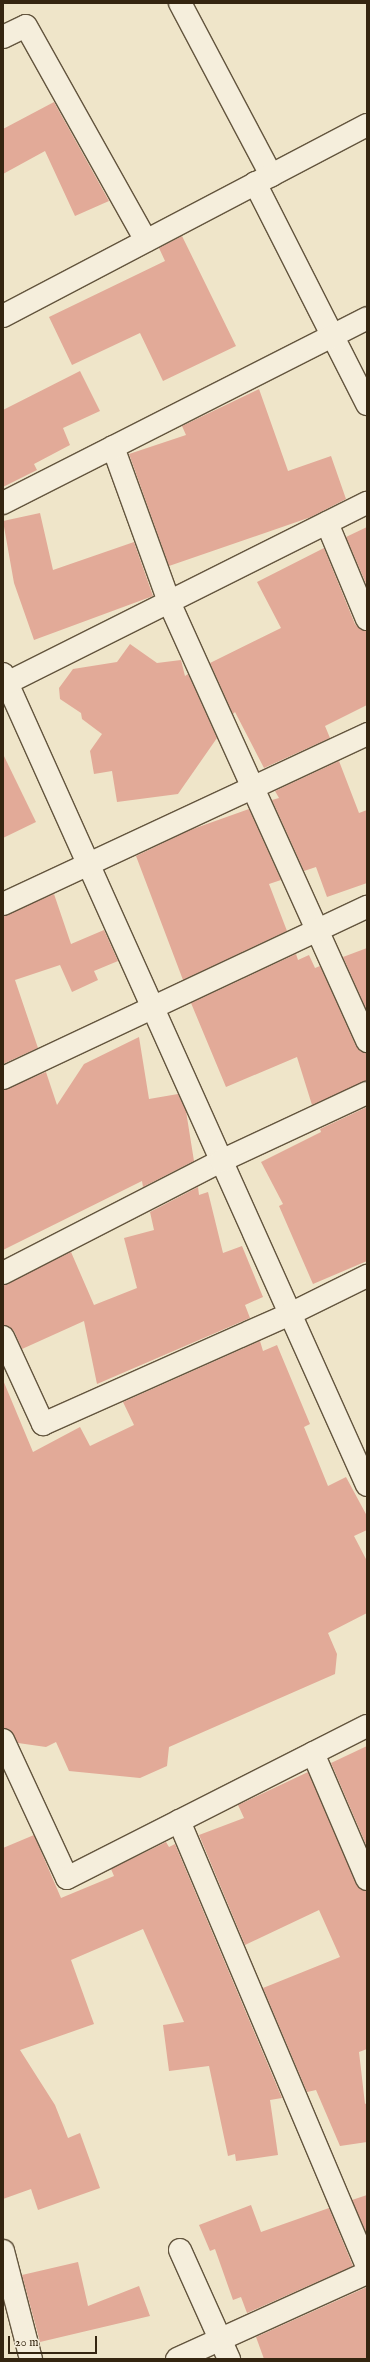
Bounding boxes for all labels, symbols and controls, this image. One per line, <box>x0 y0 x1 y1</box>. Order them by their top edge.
scale bar <box>10 2328 99 2354</box>
text: 20 m <box>15 2335 38 2350</box>

